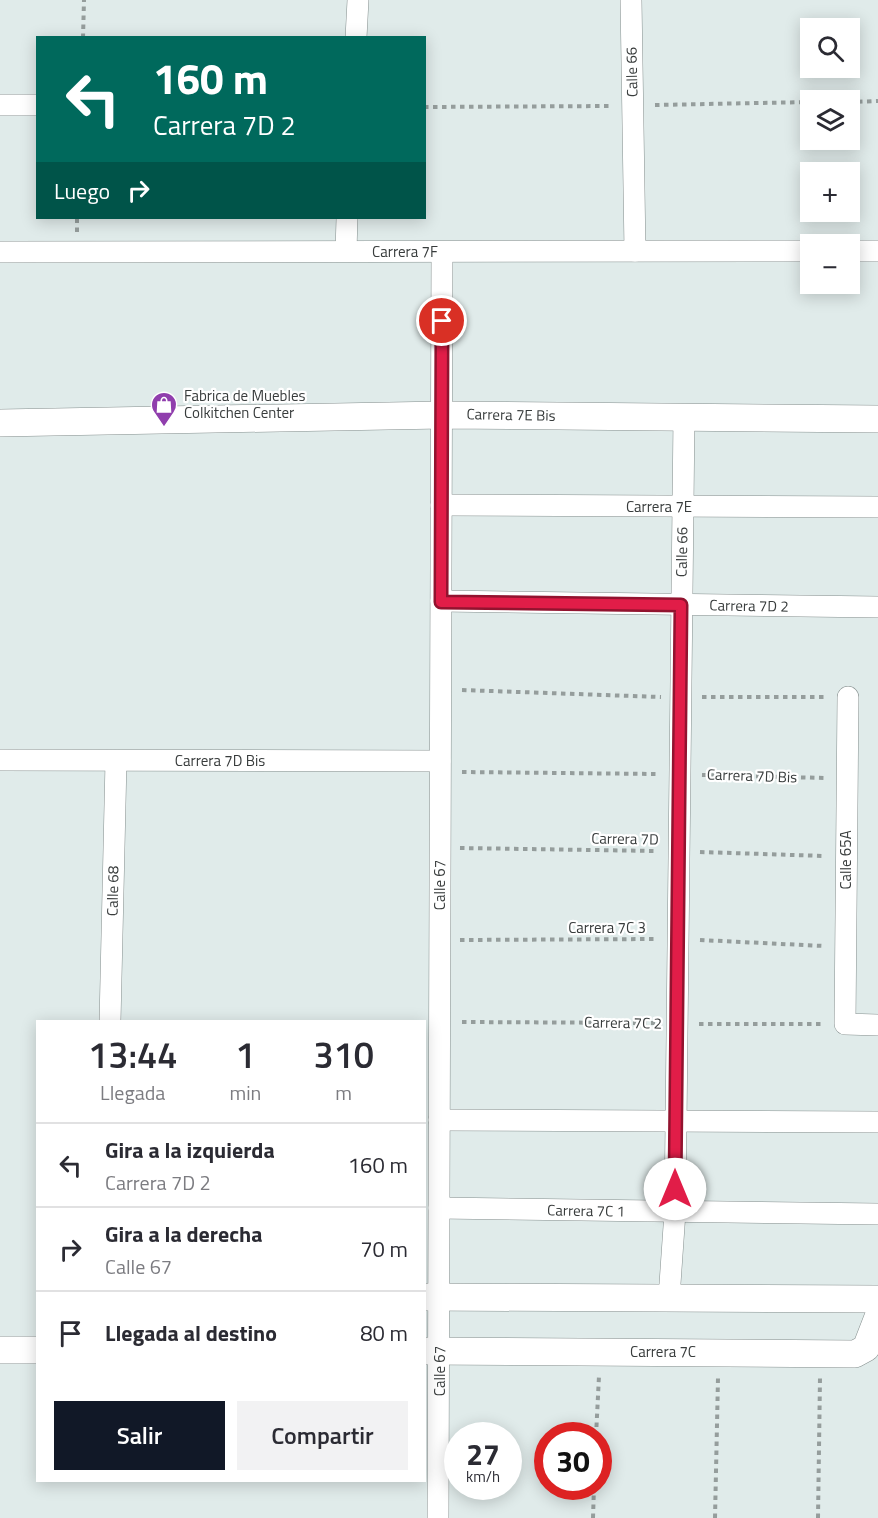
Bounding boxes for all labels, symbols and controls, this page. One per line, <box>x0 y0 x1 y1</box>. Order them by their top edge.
map controls <box>800 18 860 294</box>
button: search <box>800 18 860 78</box>
text: 160 m <box>153 46 268 110</box>
street label: Calle 66 <box>620 47 643 97</box>
icon: left <box>54 60 132 138</box>
button: layers <box>800 90 860 150</box>
text: Carrera 7D 2 <box>153 104 296 145</box>
button: + <box>800 162 860 222</box>
text: Luego <box>54 174 110 208</box>
icon: right <box>122 174 155 207</box>
button: − <box>800 234 860 294</box>
street label: Carrera 7F <box>372 240 438 263</box>
pin <box>416 295 467 346</box>
icon: arrive <box>425 304 458 337</box>
place label: Fabrica de Muebles Colkitchen Center <box>184 384 306 424</box>
shop icon: Fabrica de Muebles Colkitchen Center <box>149 390 179 428</box>
street label: Carrera 7E Bis <box>466 402 556 427</box>
street label: Carrera 7E <box>626 495 692 518</box>
street label: Calle 66 <box>670 527 693 577</box>
street label: Carrera 7D 2 <box>709 593 789 618</box>
street label: Carrera 7D Bis <box>175 749 265 772</box>
street label: Carrera 7D Bis <box>706 762 798 789</box>
street label: Carrera 7D <box>591 826 659 851</box>
street label: Calle 65A <box>834 830 857 890</box>
street label: Calle 67 <box>428 860 451 910</box>
street label: Calle 68 <box>101 866 124 916</box>
street label: Carrera 7C 3 <box>568 916 646 939</box>
street label: Carrera 7C 2 <box>584 1010 662 1035</box>
text: 13:44 <box>88 1027 177 1082</box>
text: 1 <box>235 1027 255 1082</box>
text: 310 <box>313 1027 374 1082</box>
text: Llegada <box>100 1077 165 1108</box>
text: min <box>229 1077 261 1108</box>
text: m <box>335 1077 352 1108</box>
text: Gira a la izquierda <box>105 1133 275 1167</box>
text: 160 m <box>348 1148 408 1182</box>
icon: left <box>54 1149 87 1182</box>
position arrow <box>643 1157 707 1221</box>
text: Carrera 7D 2 <box>105 1167 211 1198</box>
street label: Carrera 7C 1 <box>547 1198 625 1223</box>
text: Gira a la derecha <box>105 1217 262 1251</box>
text: 70 m <box>360 1232 408 1266</box>
icon: right <box>54 1233 87 1266</box>
text: Calle 67 <box>105 1251 172 1282</box>
text: Llegada al destino <box>105 1316 277 1350</box>
text: 80 m <box>360 1316 408 1350</box>
icon: arrive <box>54 1317 87 1350</box>
street label: Carrera 7C <box>630 1340 696 1363</box>
street label: Calle 67 <box>428 1346 451 1396</box>
button: Salir <box>54 1401 225 1470</box>
button: Compartir <box>237 1401 408 1470</box>
speed limit sign: 30 <box>534 1422 612 1500</box>
text: 27 <box>466 1431 500 1477</box>
text: km/h <box>466 1465 500 1488</box>

